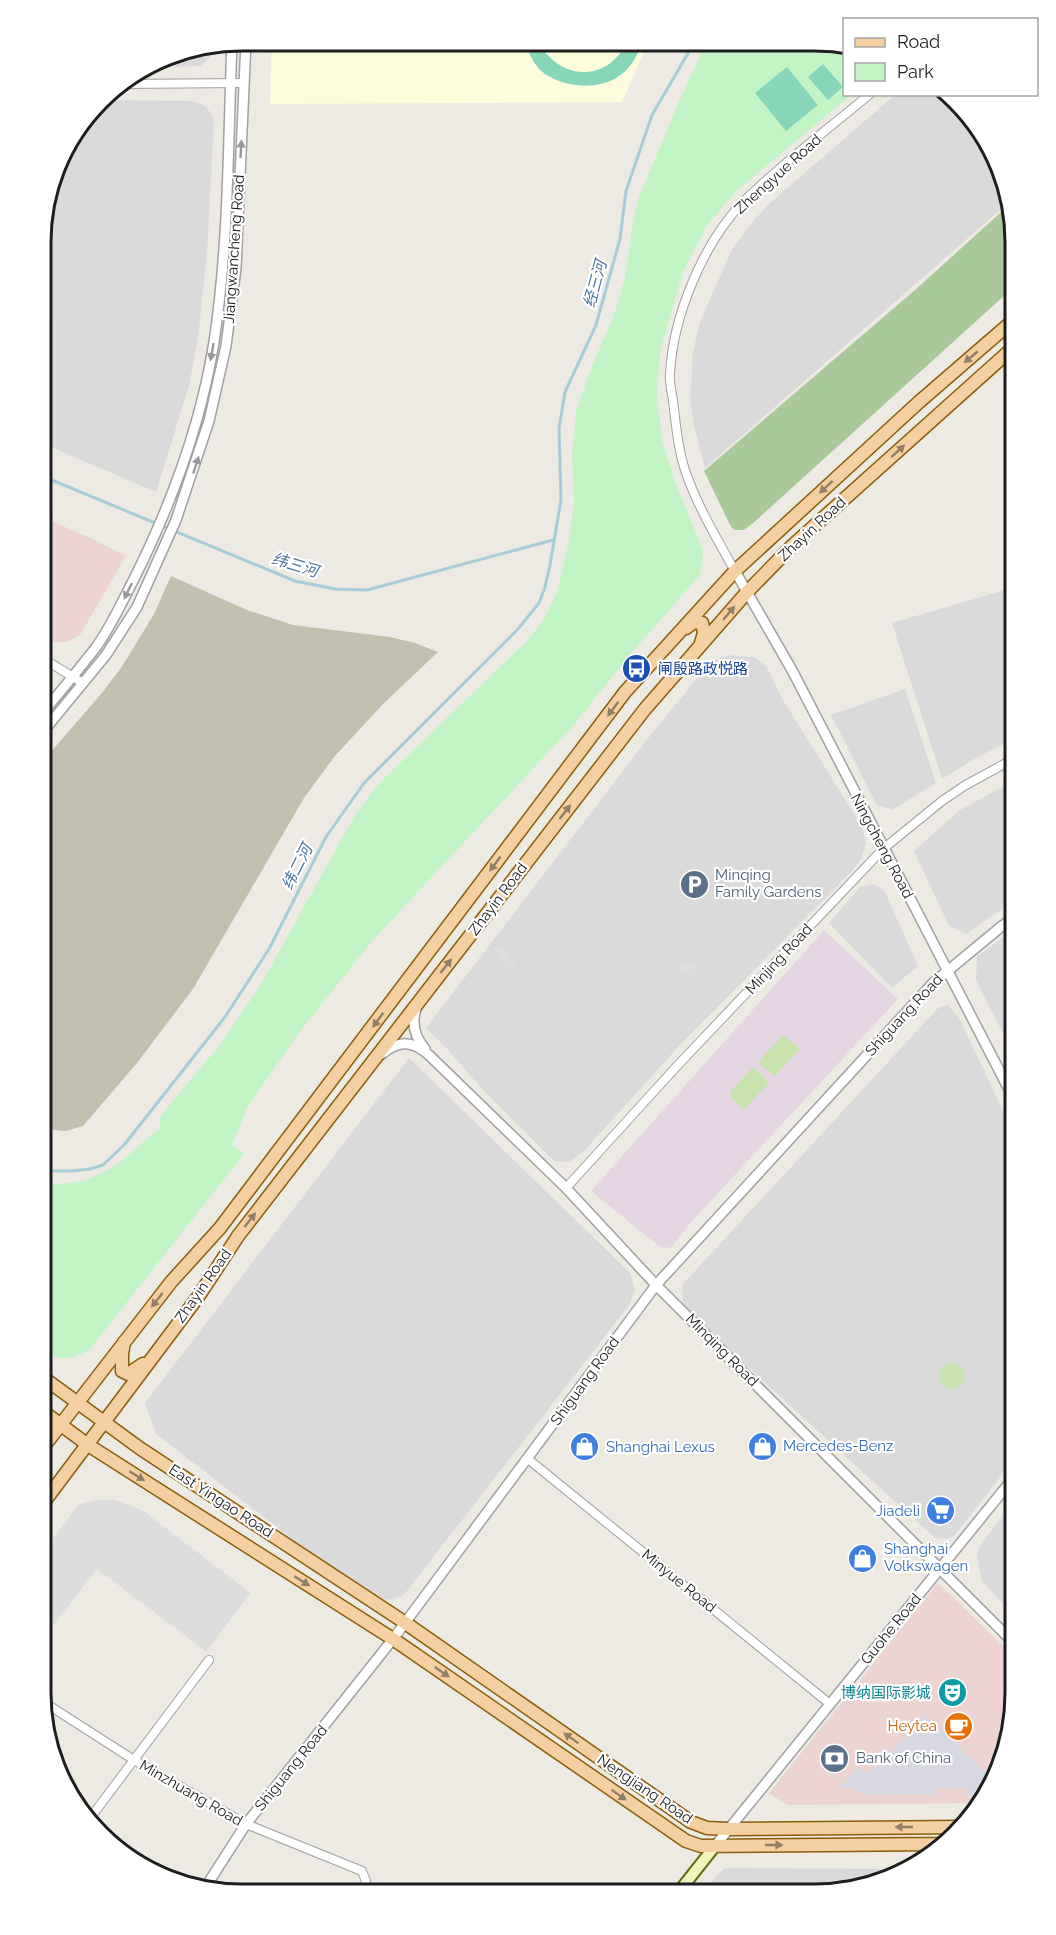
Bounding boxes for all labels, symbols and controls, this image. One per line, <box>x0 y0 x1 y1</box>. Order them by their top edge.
legend <box>843 18 1038 96</box>
text: Road <box>897 31 940 52</box>
text: Park <box>897 61 934 82</box>
street label: Zhengyue Road <box>731 130 825 218</box>
one-way arrow <box>236 139 246 158</box>
street label: Jiangwancheng Road <box>220 174 248 324</box>
water label: 经三河 <box>580 255 611 310</box>
one-way arrow <box>207 343 216 362</box>
one-way arrow <box>963 351 979 364</box>
one-way arrow <box>890 445 905 458</box>
one-way arrow <box>191 456 201 474</box>
one-way arrow <box>818 480 833 494</box>
street label: Zhayin Road <box>774 493 850 565</box>
water label: 纬三河 <box>269 549 324 582</box>
one-way arrow <box>123 582 133 600</box>
one-way arrow <box>722 606 735 621</box>
bus stop icon: 闸殷路政悦路 <box>621 653 653 685</box>
place label: 闸殷路政悦路 <box>658 660 748 678</box>
one-way arrow <box>607 701 619 716</box>
street label: Ningcheng Road <box>847 790 917 902</box>
one-way arrow <box>559 804 571 819</box>
water label: 纬二河 <box>278 839 318 893</box>
one-way arrow <box>489 856 501 872</box>
street label: Zhayin Road <box>465 859 531 939</box>
place label: Minqing Family Gardens <box>715 866 822 901</box>
parking icon: Minqing Family Gardens <box>678 868 710 900</box>
street label: Minjing Road <box>742 920 816 998</box>
one-way arrow <box>440 959 452 974</box>
street label: Shiguang Road <box>862 970 946 1060</box>
one-way arrow <box>372 1011 384 1027</box>
one-way arrow <box>244 1213 256 1228</box>
street label: Zhayin Road <box>171 1246 235 1326</box>
one-way arrow <box>150 1292 163 1308</box>
street label: Minqing Road <box>682 1310 762 1390</box>
street label: Shiguang Road <box>547 1333 623 1429</box>
shop icon: Mercedes-Benz <box>746 1430 778 1462</box>
shop icon: Shanghai Lexus <box>569 1431 601 1463</box>
place label: Mercedes-Benz <box>783 1437 893 1455</box>
place label: Shanghai Lexus <box>606 1438 715 1456</box>
street label: East Yingao Road <box>165 1461 277 1541</box>
one-way arrow <box>129 1470 145 1481</box>
supermarket icon: Jiadeli <box>925 1495 957 1527</box>
place label: Jiadeli <box>876 1502 920 1520</box>
place label: Shanghai Volkswagen <box>884 1540 968 1575</box>
shop icon: Shanghai Volkswagen <box>847 1542 879 1574</box>
street label: Minyue Road <box>638 1545 720 1617</box>
one-way arrow <box>294 1575 310 1586</box>
street label: Guohe Road <box>857 1590 925 1668</box>
one-way arrow <box>433 1666 449 1678</box>
theatre icon: 博纳国际影城 <box>936 1677 968 1709</box>
place label: 博纳国际影城 <box>841 1684 931 1702</box>
cafe icon: Heytea <box>942 1710 974 1742</box>
place label: Heytea <box>887 1717 937 1735</box>
street label: Shiguang Road <box>251 1721 331 1815</box>
one-way arrow <box>563 1732 579 1744</box>
bank icon: Bank of China <box>819 1742 851 1774</box>
place label: Bank of China <box>856 1749 951 1767</box>
street label: Nengjiang Road <box>594 1750 696 1828</box>
street label: Minzhuang Road <box>136 1756 246 1830</box>
one-way arrow <box>611 1789 627 1800</box>
one-way arrow <box>895 1822 914 1832</box>
one-way arrow <box>764 1840 783 1850</box>

